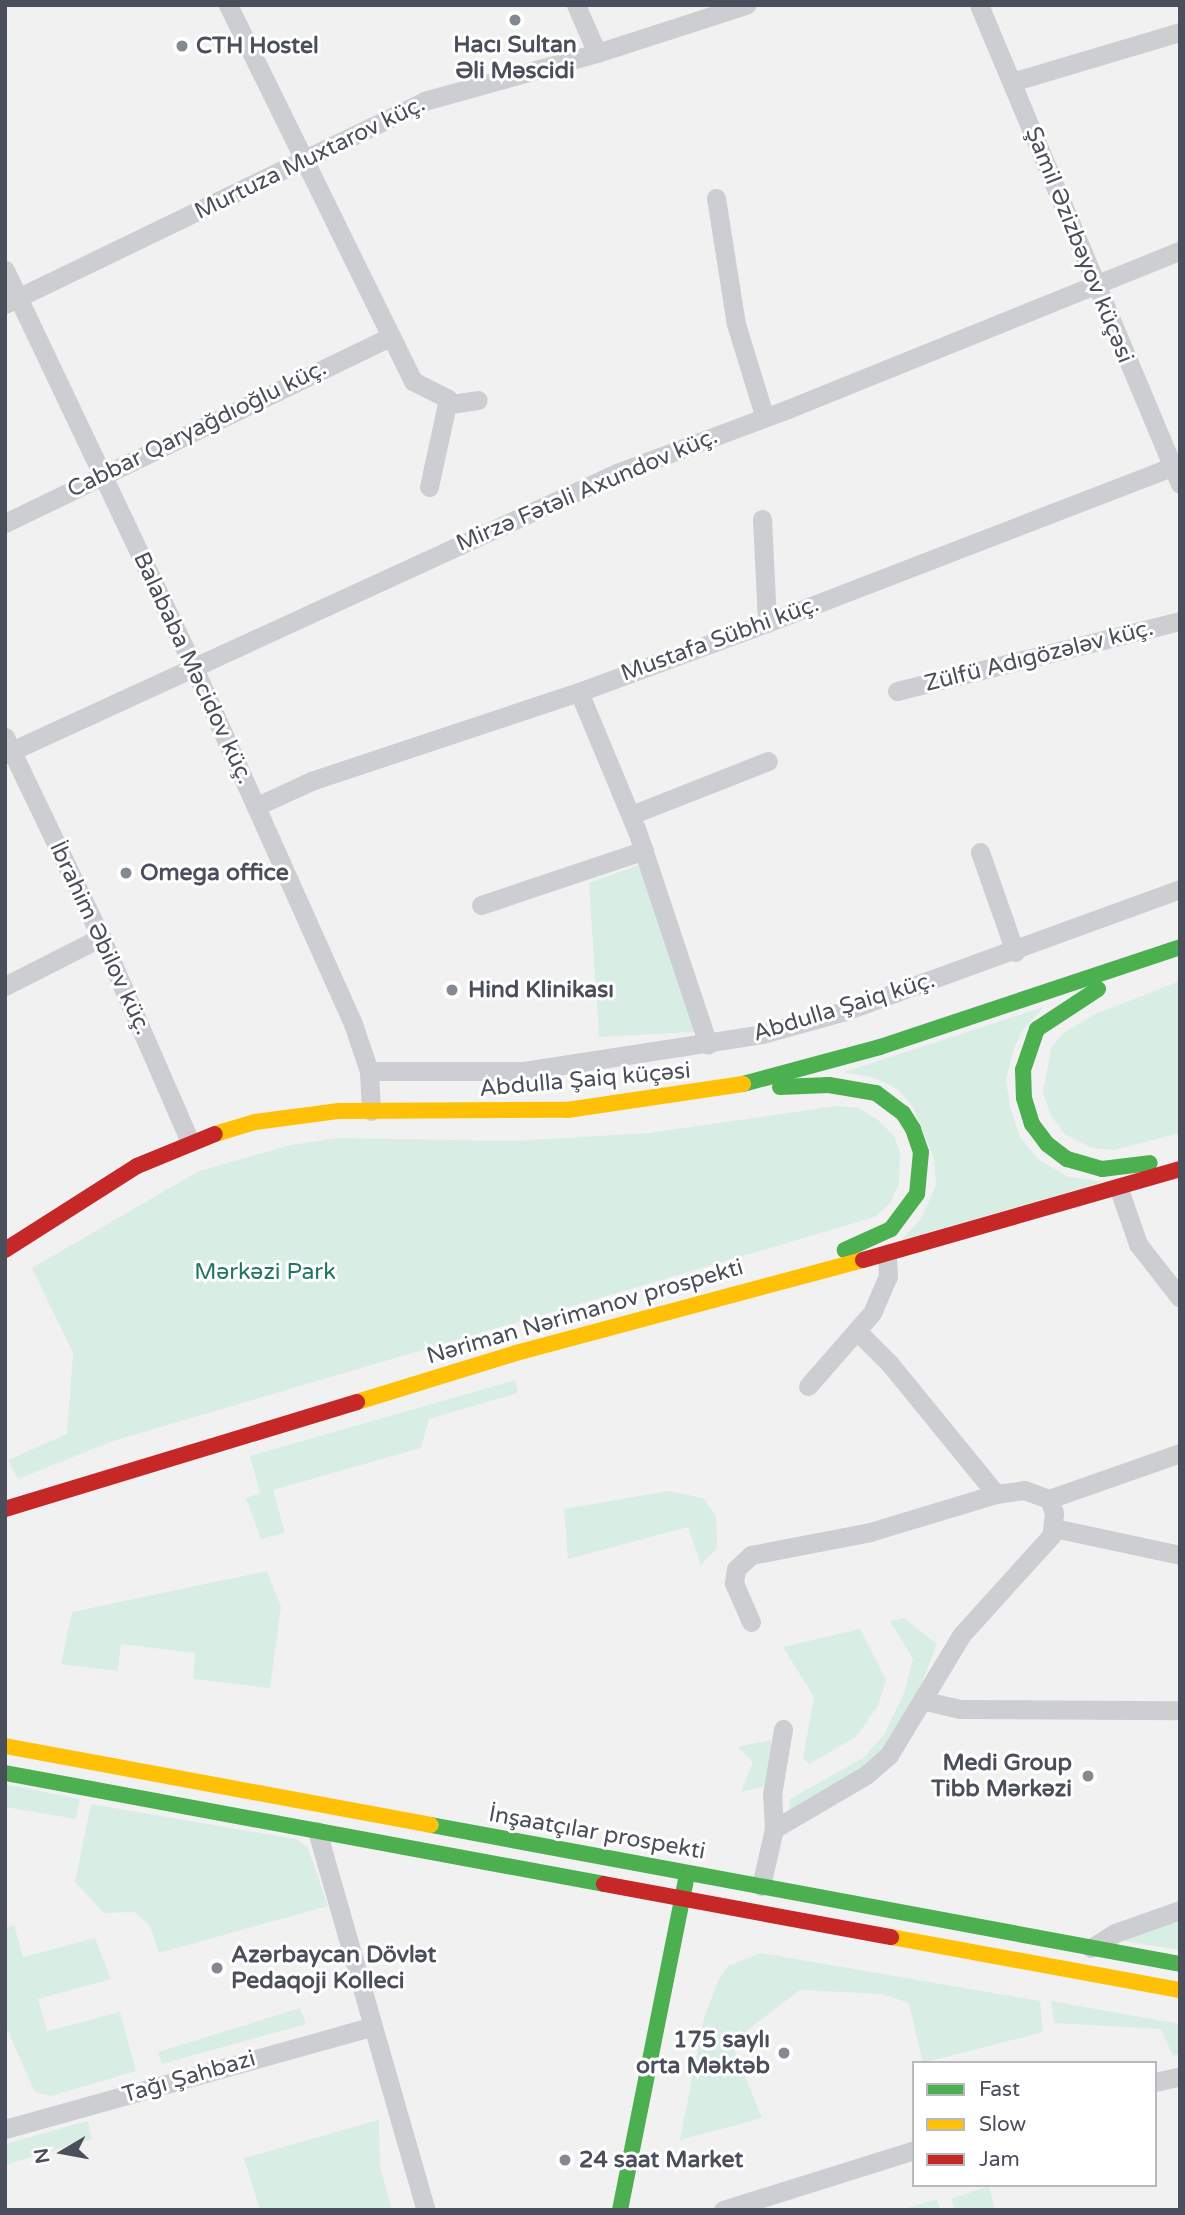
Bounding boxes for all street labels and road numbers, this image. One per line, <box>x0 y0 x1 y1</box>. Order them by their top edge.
street label: Murtuza Muxtarov küç. <box>190 90 430 226</box>
street label: Şamil Əzizbəyov küçəsi <box>1019 123 1139 367</box>
street label: Cabbar Qaryağdıoğlu küç. <box>63 354 331 504</box>
street label: Mirzə Fətəli Axundov küç. <box>452 422 722 558</box>
street label: Balababa Məcidov küç. <box>127 548 259 788</box>
street label: Mustafa Sübhi küç. <box>617 590 823 688</box>
street label: Zülfü Adıgözələv küç. <box>922 614 1156 698</box>
street label: İbrahim Əbilov küç. <box>43 837 157 1039</box>
street label: Abdulla Şaiq küç. <box>750 966 938 1048</box>
street label: Abdulla Şaiq küçəsi <box>478 1057 692 1103</box>
street label: Nəriman Nərimanov prospekti <box>424 1254 746 1370</box>
street label: İnşaatçılar prospekti <box>486 1800 708 1866</box>
street label: Tağı Şahbazi <box>119 2045 259 2109</box>

